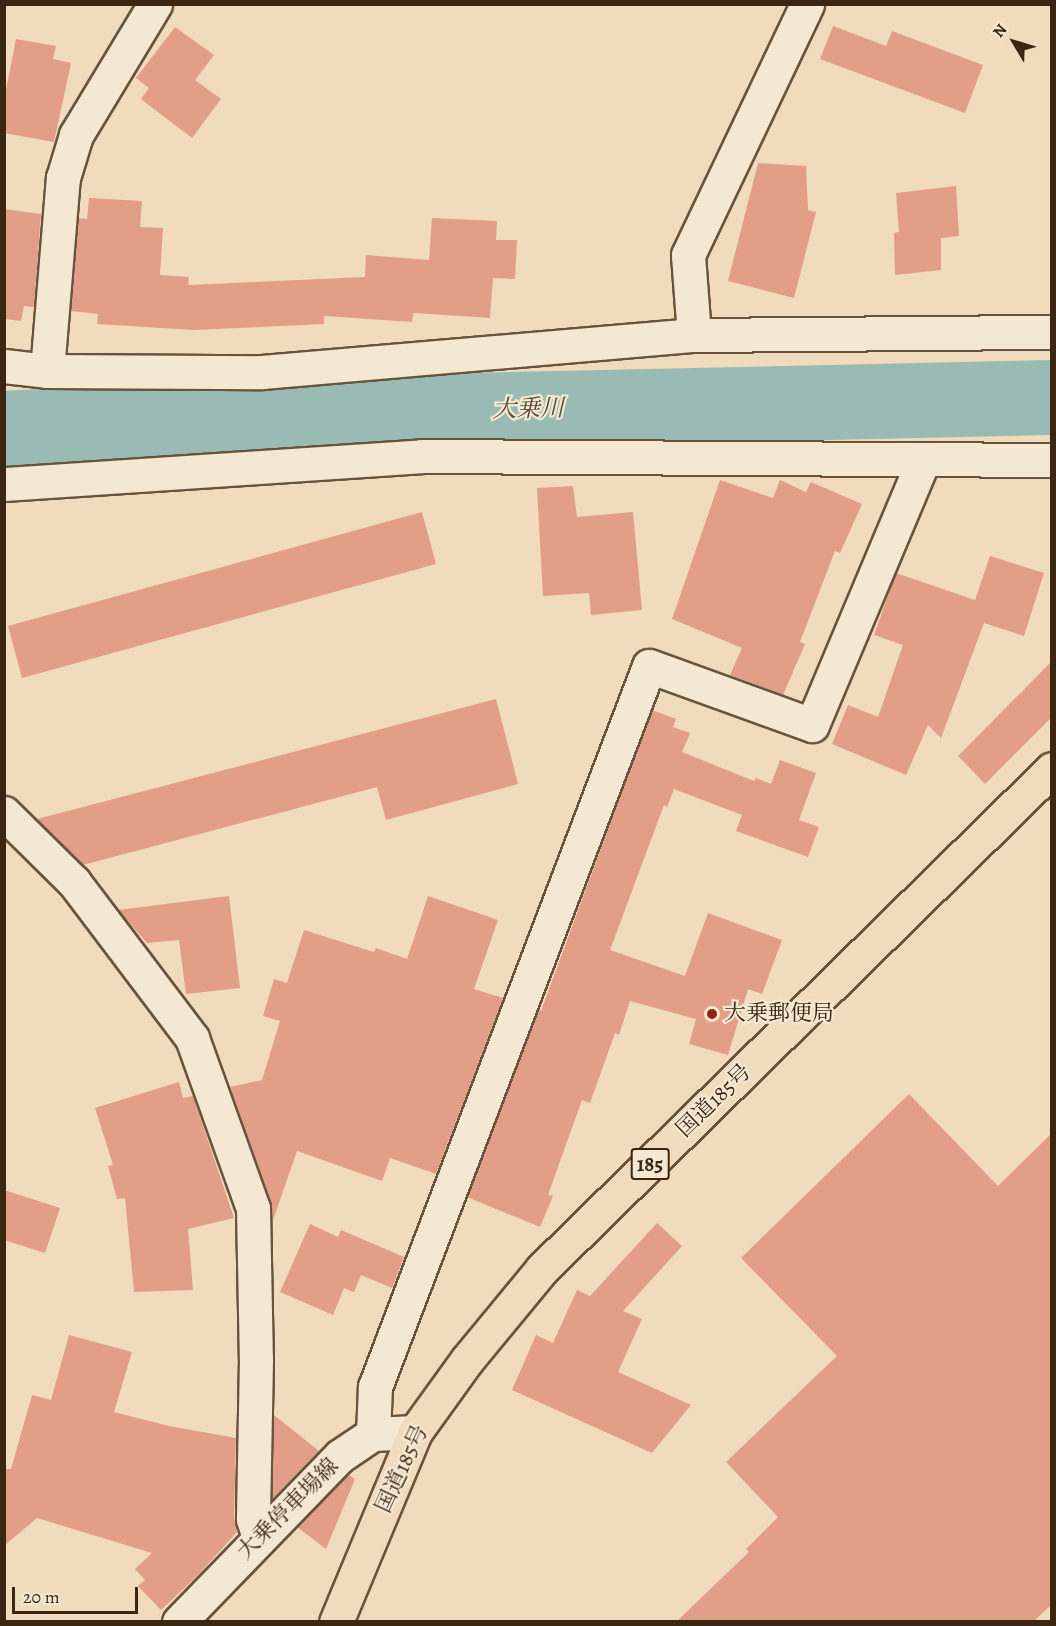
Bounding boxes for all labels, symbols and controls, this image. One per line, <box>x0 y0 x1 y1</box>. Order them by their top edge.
north arrow <box>984 12 1044 72</box>
text: N <box>988 20 1012 42</box>
water label: 大乗川 <box>492 394 564 424</box>
place label: 大乗郵便局 <box>724 1001 834 1027</box>
marker: 大乗郵便局 <box>705 1007 719 1021</box>
street label: 国道185号 <box>671 1059 757 1143</box>
road number: 185 <box>630 1146 670 1182</box>
street label: 国道185号 <box>370 1421 434 1517</box>
street label: 大乗停車場線 <box>232 1453 344 1565</box>
scale bar <box>15 1575 141 1613</box>
text: 20 m <box>23 1585 60 1609</box>

